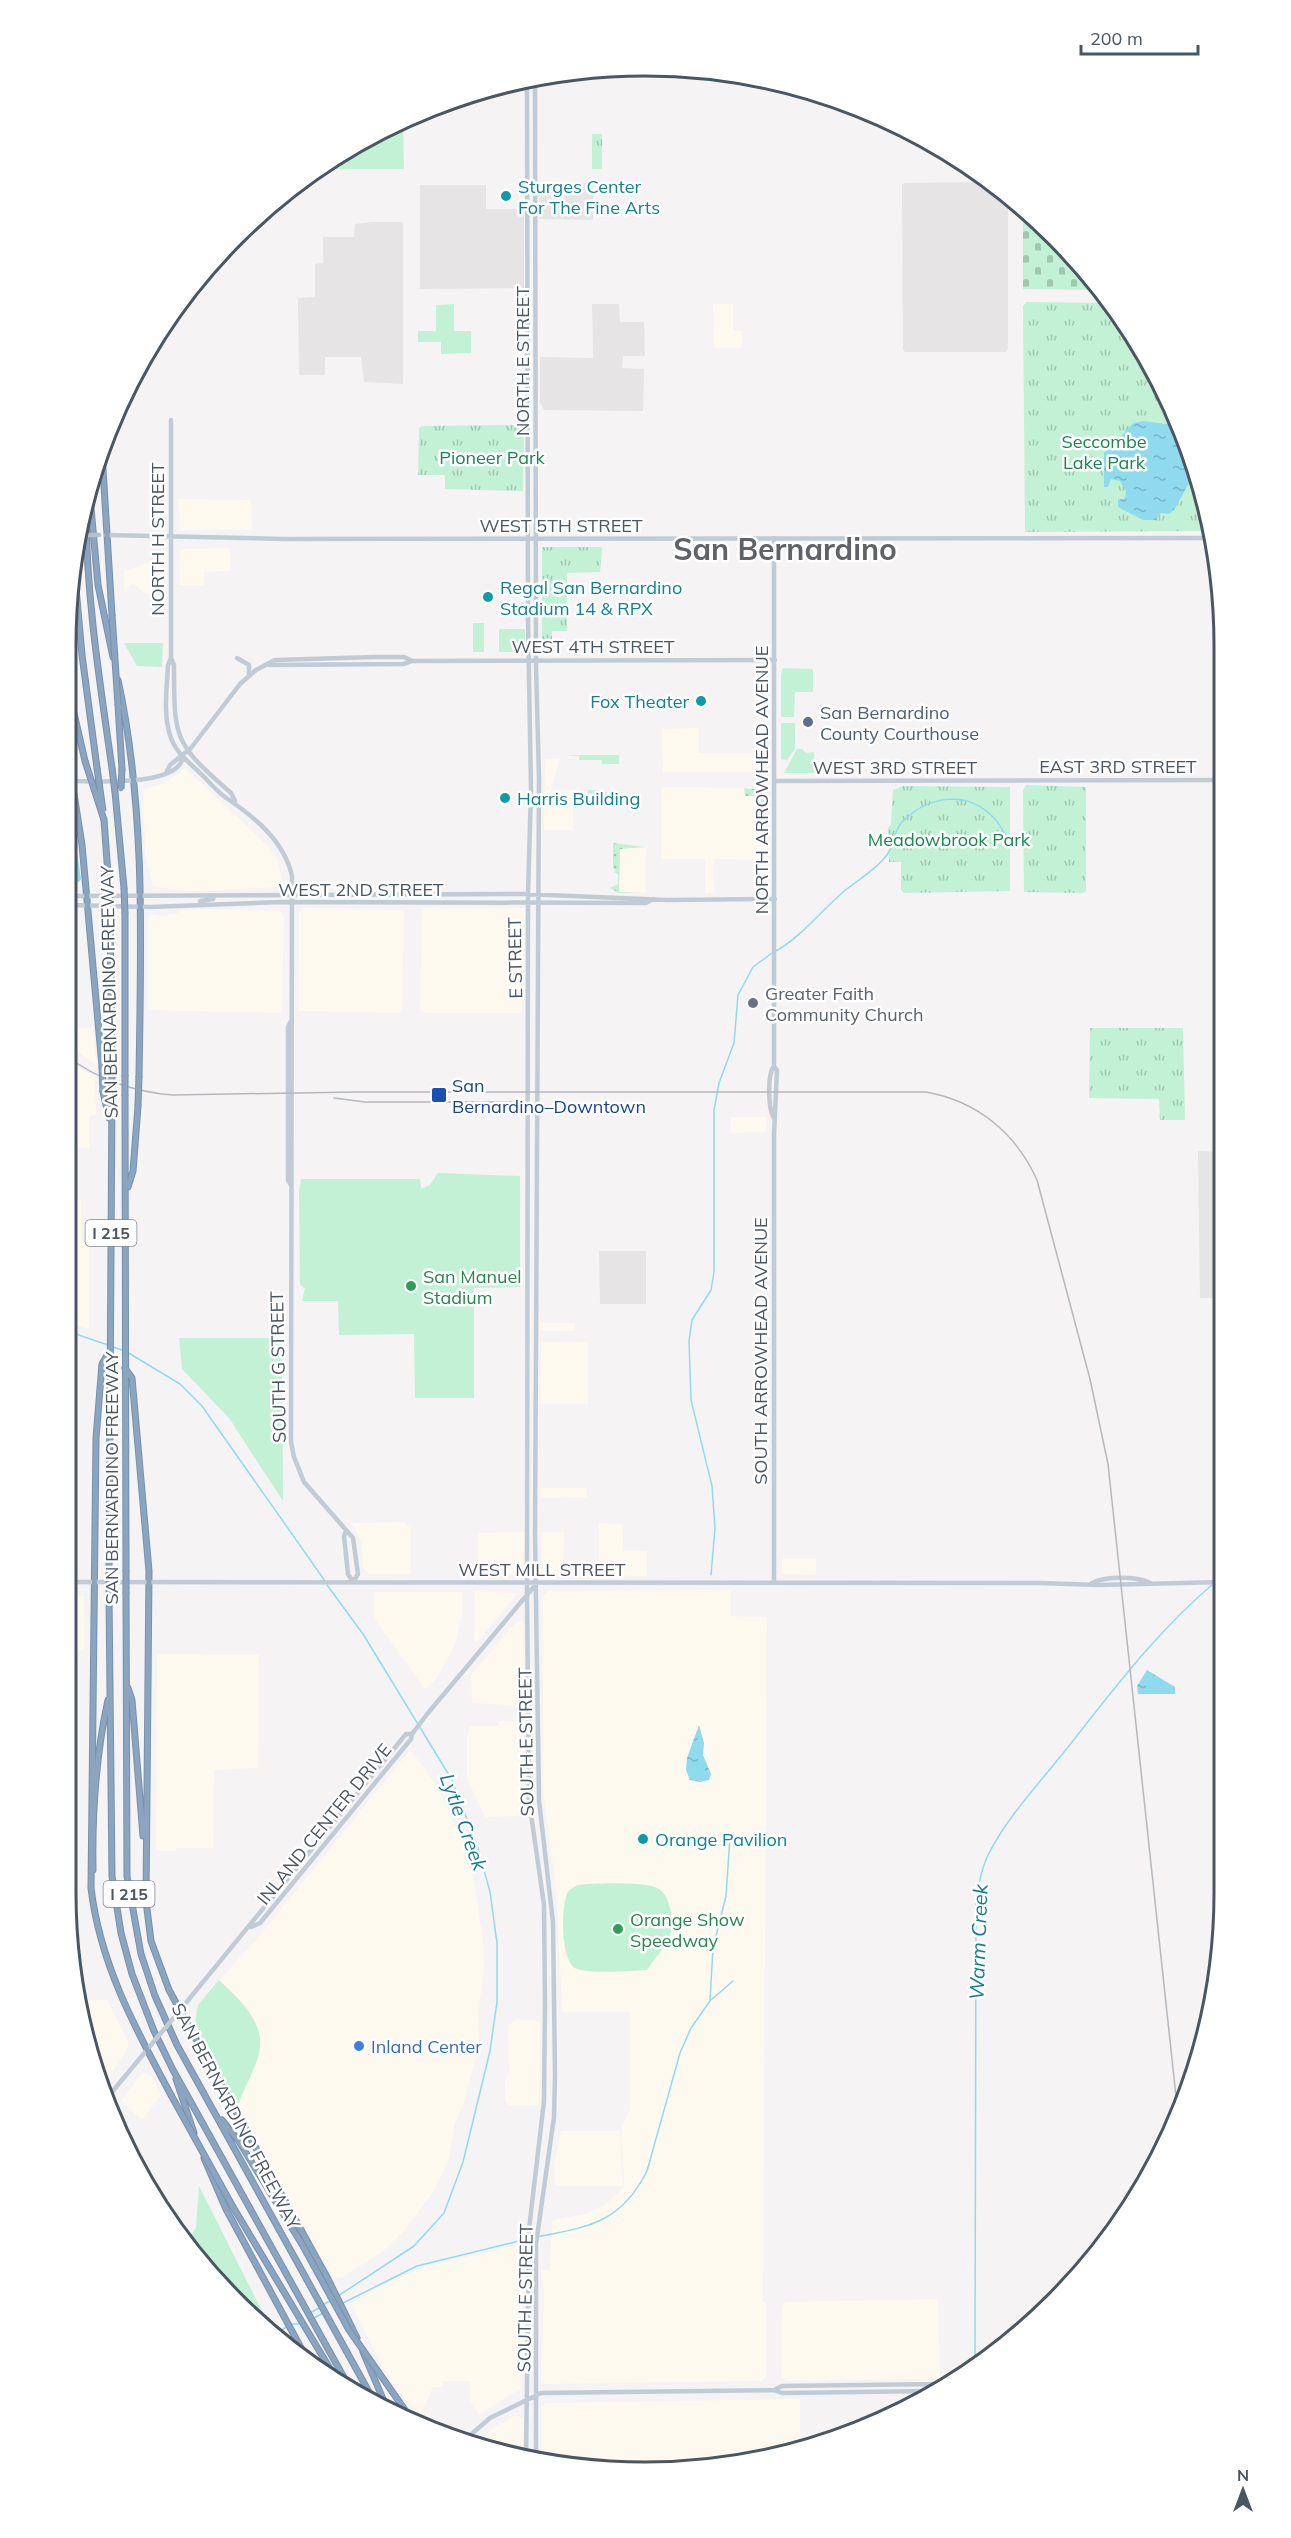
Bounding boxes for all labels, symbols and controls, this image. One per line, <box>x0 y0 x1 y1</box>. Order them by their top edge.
scale bar <box>1081 18 1198 56</box>
text: 200 m <box>1090 27 1143 50</box>
place label: Sturges Center For The Fine Arts <box>518 175 660 219</box>
marker: Sturges Center For The Fine Arts <box>499 189 513 203</box>
street label: NORTH E STREET <box>511 286 534 436</box>
park label: Seccombe Lake Park <box>1061 430 1147 474</box>
park label: Pioneer Park <box>439 446 545 469</box>
street label: NORTH H STREET <box>146 462 169 616</box>
street label: WEST 5TH STREET <box>479 514 643 537</box>
district label: San Bernardino <box>673 530 897 568</box>
place label: Regal San Bernardino Stadium 14 & RPX <box>500 576 682 620</box>
marker: Regal San Bernardino Stadium 14 & RPX <box>481 590 495 604</box>
street label: WEST 4TH STREET <box>511 635 675 658</box>
street label: NORTH ARROWHEAD AVENUE <box>750 646 773 914</box>
place label: Fox Theater <box>590 690 689 713</box>
marker: Fox Theater <box>694 694 708 708</box>
place label: San Bernardino County Courthouse <box>820 701 979 745</box>
marker: San Bernardino County Courthouse <box>801 715 815 729</box>
street label: EAST 3RD STREET <box>1039 755 1197 778</box>
street label: WEST 3RD STREET <box>813 756 977 779</box>
place label: Harris Building <box>517 787 640 810</box>
marker: Harris Building <box>498 791 512 805</box>
park label: Meadowbrook Park <box>868 828 1031 851</box>
street label: SAN BERNARDINO FREEWAY <box>95 864 123 1119</box>
street label: WEST 2ND STREET <box>278 878 444 901</box>
street label: E STREET <box>503 917 527 999</box>
place label: Greater Faith Community Church <box>765 982 924 1026</box>
marker: Greater Faith Community Church <box>746 996 760 1010</box>
place label: San Bernardino–Downtown <box>452 1074 646 1118</box>
marker: San Bernardino–Downtown <box>430 1086 448 1104</box>
street label: SOUTH ARROWHEAD AVENUE <box>749 1217 772 1485</box>
road number: I 215 <box>86 1220 136 1246</box>
place label: San Manuel Stadium <box>423 1265 522 1309</box>
marker: San Manuel Stadium <box>404 1279 418 1293</box>
street label: SOUTH G STREET <box>265 1291 291 1443</box>
street label: SAN BERNARDINO FREEWAY <box>100 1351 123 1604</box>
street label: WEST MILL STREET <box>458 1558 626 1581</box>
street label: SOUTH E STREET <box>513 1667 539 1817</box>
street label: INLAND CENTER DRIVE <box>252 1739 396 1909</box>
water label: Lytle Creek <box>435 1770 493 1875</box>
place label: Orange Pavilion <box>655 1828 787 1851</box>
marker: Orange Pavilion <box>636 1832 650 1846</box>
road number: I 215 <box>104 1881 154 1907</box>
water label: Warm Creek <box>963 1883 993 2000</box>
place label: Orange Show Speedway <box>630 1908 745 1952</box>
marker: Orange Show Speedway <box>611 1922 625 1936</box>
street label: SAN BERNARDINO FREEWAY <box>167 1999 306 2234</box>
place label: Inland Center <box>371 2035 482 2058</box>
marker: Inland Center <box>352 2039 366 2053</box>
street label: SOUTH E STREET <box>512 2223 538 2373</box>
north arrow <box>1213 2460 1273 2520</box>
text: N <box>1237 2465 1249 2485</box>

